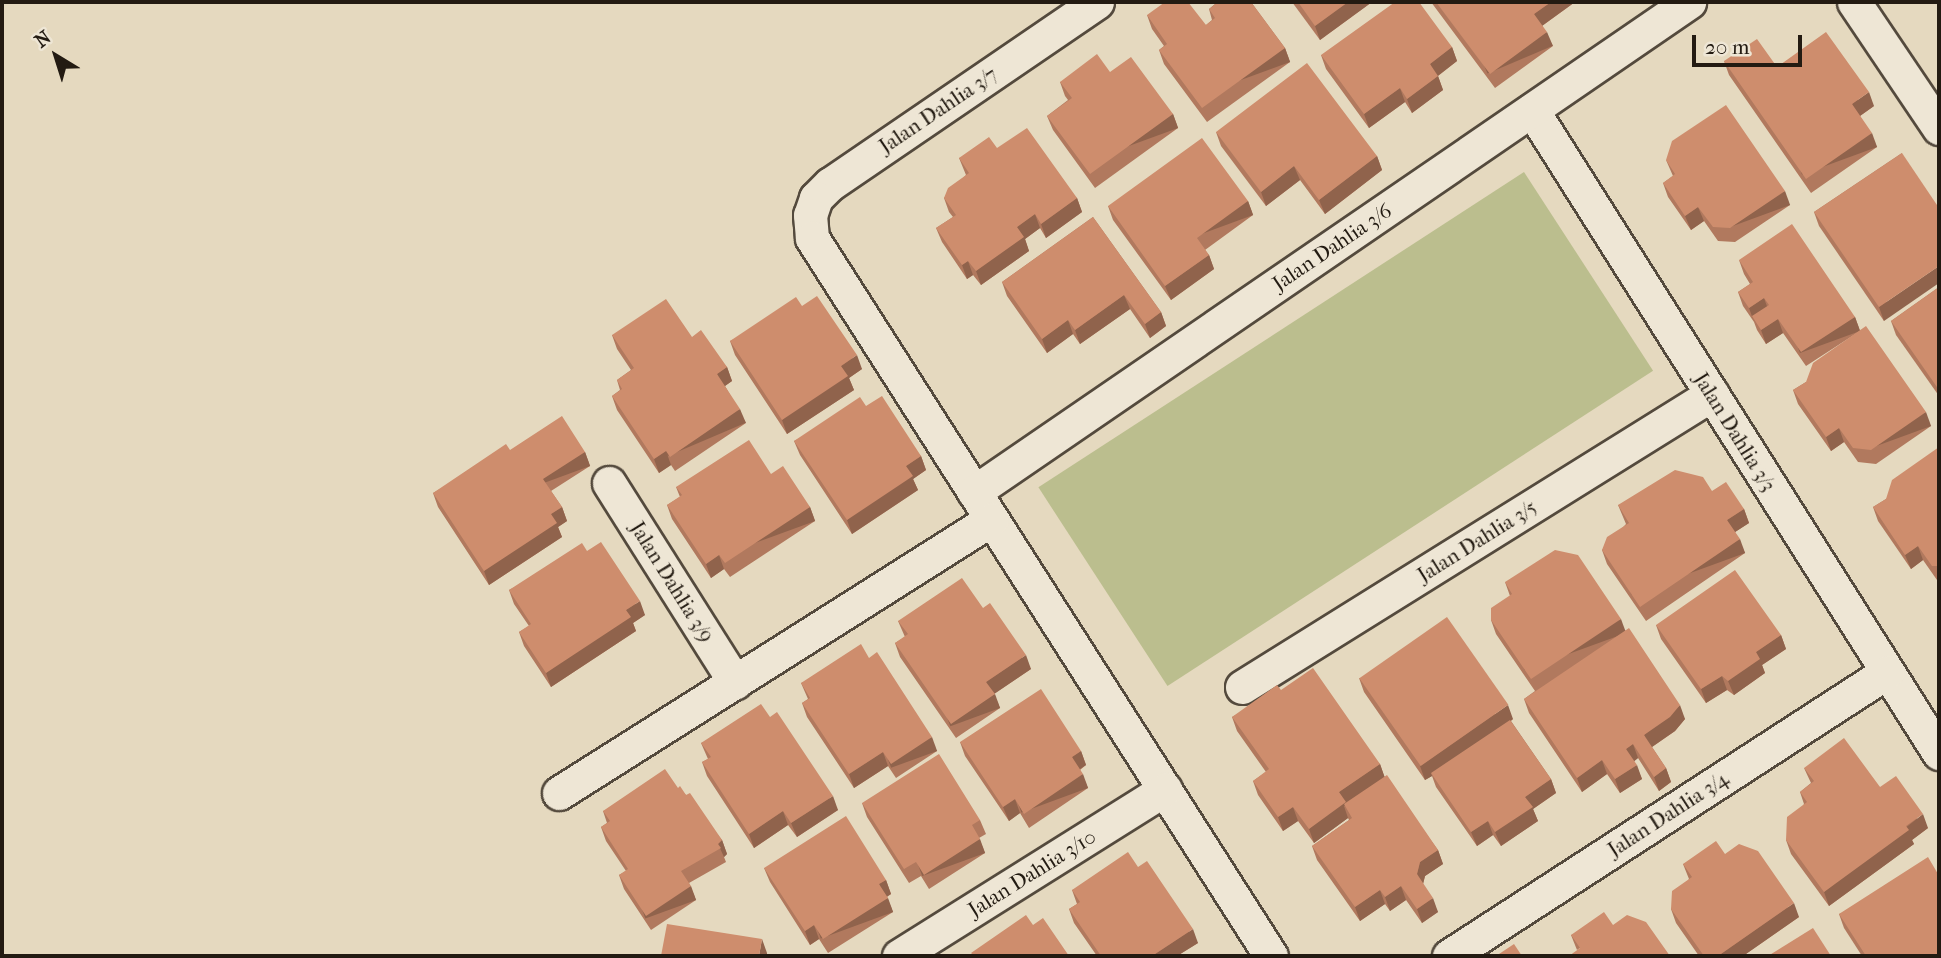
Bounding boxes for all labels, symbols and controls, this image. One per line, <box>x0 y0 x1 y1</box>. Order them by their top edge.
north arrow <box>21 21 91 91</box>
scale bar <box>1696 21 1806 65</box>
text: N <box>31 26 56 53</box>
text: 20 m <box>1705 35 1749 59</box>
street label: Jalan Dahlia 3/7 <box>874 61 1002 159</box>
street label: Jalan Dahlia 3/6 <box>1268 198 1396 296</box>
street label: Jalan Dahlia 3/3 <box>1688 368 1782 496</box>
street label: Jalan Dahlia 3/5 <box>1413 494 1541 588</box>
street label: Jalan Dahlia 3/9 <box>625 517 719 647</box>
street label: Jalan Dahlia 3/4 <box>1603 766 1733 862</box>
street label: Jalan Dahlia 3/10 <box>963 824 1101 922</box>

